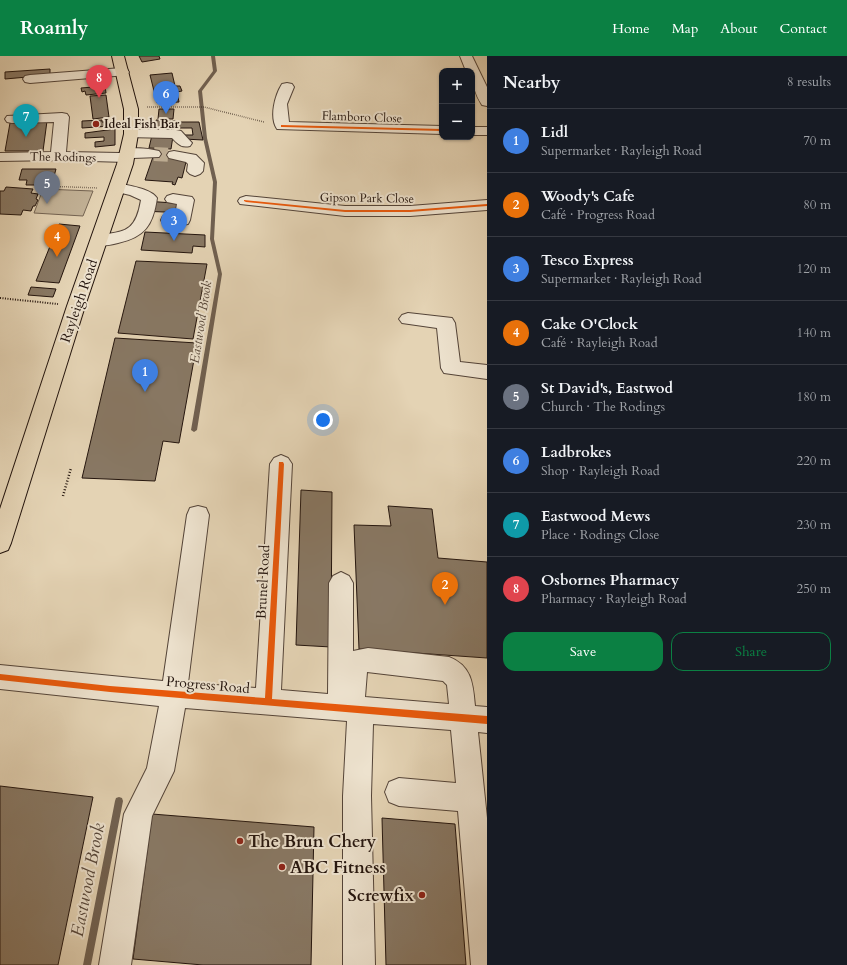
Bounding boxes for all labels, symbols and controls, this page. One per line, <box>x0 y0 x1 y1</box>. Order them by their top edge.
text: Roamly <box>20 15 88 41</box>
text: Home <box>612 19 650 38</box>
text: Map <box>672 19 698 38</box>
text: About <box>720 19 757 38</box>
text: Contact <box>779 19 827 38</box>
pin: 8 <box>86 65 112 98</box>
map controls <box>439 68 475 140</box>
button: + <box>439 68 475 104</box>
text: Nearby <box>503 71 560 94</box>
text: 8 results <box>787 73 831 91</box>
pin: 6 <box>153 81 179 114</box>
pin: 7 <box>13 104 39 137</box>
button: − <box>439 104 475 140</box>
street label: Flamboro Close <box>322 108 402 126</box>
place label: Ideal Fish Bar <box>104 116 180 132</box>
marker: Ideal Fish Bar <box>91 119 101 129</box>
text: Lidl <box>541 122 568 142</box>
text: 1 <box>513 132 519 150</box>
text: 70 m <box>803 132 831 150</box>
text: Supermarket · Rayleigh Road <box>541 142 702 160</box>
street label: The Rodings <box>30 148 96 166</box>
pin: 5 <box>34 171 60 204</box>
text: Woody's Cafe <box>541 186 635 206</box>
street label: Gipson Park Close <box>320 189 414 207</box>
text: 2 <box>513 196 519 214</box>
text: 80 m <box>803 196 831 214</box>
text: Café · Progress Road <box>541 206 655 224</box>
pin: 3 <box>161 208 187 241</box>
pin: 4 <box>44 224 70 257</box>
text: Tesco Express <box>541 250 634 270</box>
street label: Rayleigh Road <box>56 256 102 345</box>
text: 3 <box>513 260 519 278</box>
text: 120 m <box>797 260 831 278</box>
text: Supermarket · Rayleigh Road <box>541 270 702 288</box>
water label: Eastwood Brook <box>186 279 216 364</box>
text: Cake O'Clock <box>541 314 638 334</box>
text: 4 <box>513 324 519 342</box>
text: 140 m <box>797 324 831 342</box>
text: Café · Rayleigh Road <box>541 334 658 352</box>
pin: 1 <box>132 359 158 392</box>
text: St David's, Eastwod <box>541 378 673 398</box>
text: 5 <box>513 388 519 406</box>
text: 180 m <box>797 388 831 406</box>
text: Church · The Rodings <box>541 398 665 416</box>
your location <box>313 410 333 430</box>
text: Ladbrokes <box>541 442 611 462</box>
text: 6 <box>513 452 519 470</box>
text: 220 m <box>797 452 831 470</box>
text: Shop · Rayleigh Road <box>541 462 660 480</box>
text: Eastwood Mews <box>541 506 650 526</box>
text: 7 <box>513 516 519 534</box>
text: 230 m <box>797 516 831 534</box>
text: Place · Rodings Close <box>541 526 659 544</box>
street label: Brunel Road <box>252 544 274 620</box>
text: Osbornes Pharmacy <box>541 570 679 590</box>
pin: 2 <box>432 572 458 605</box>
text: 8 <box>513 580 519 598</box>
text: 250 m <box>797 580 831 598</box>
text: Pharmacy · Rayleigh Road <box>541 590 687 608</box>
button: Save <box>503 632 663 671</box>
button: Share <box>671 632 831 671</box>
street label: Progress Road <box>165 672 251 698</box>
water label: Eastwood Brook <box>65 821 111 939</box>
place label: The Brun Chery <box>248 830 377 853</box>
marker: The Brun Chery <box>235 836 245 846</box>
place label: ABC Fitness <box>290 856 386 879</box>
marker: ABC Fitness <box>277 862 287 872</box>
place label: Screwfix <box>348 884 415 907</box>
marker: Screwfix <box>417 890 427 900</box>

